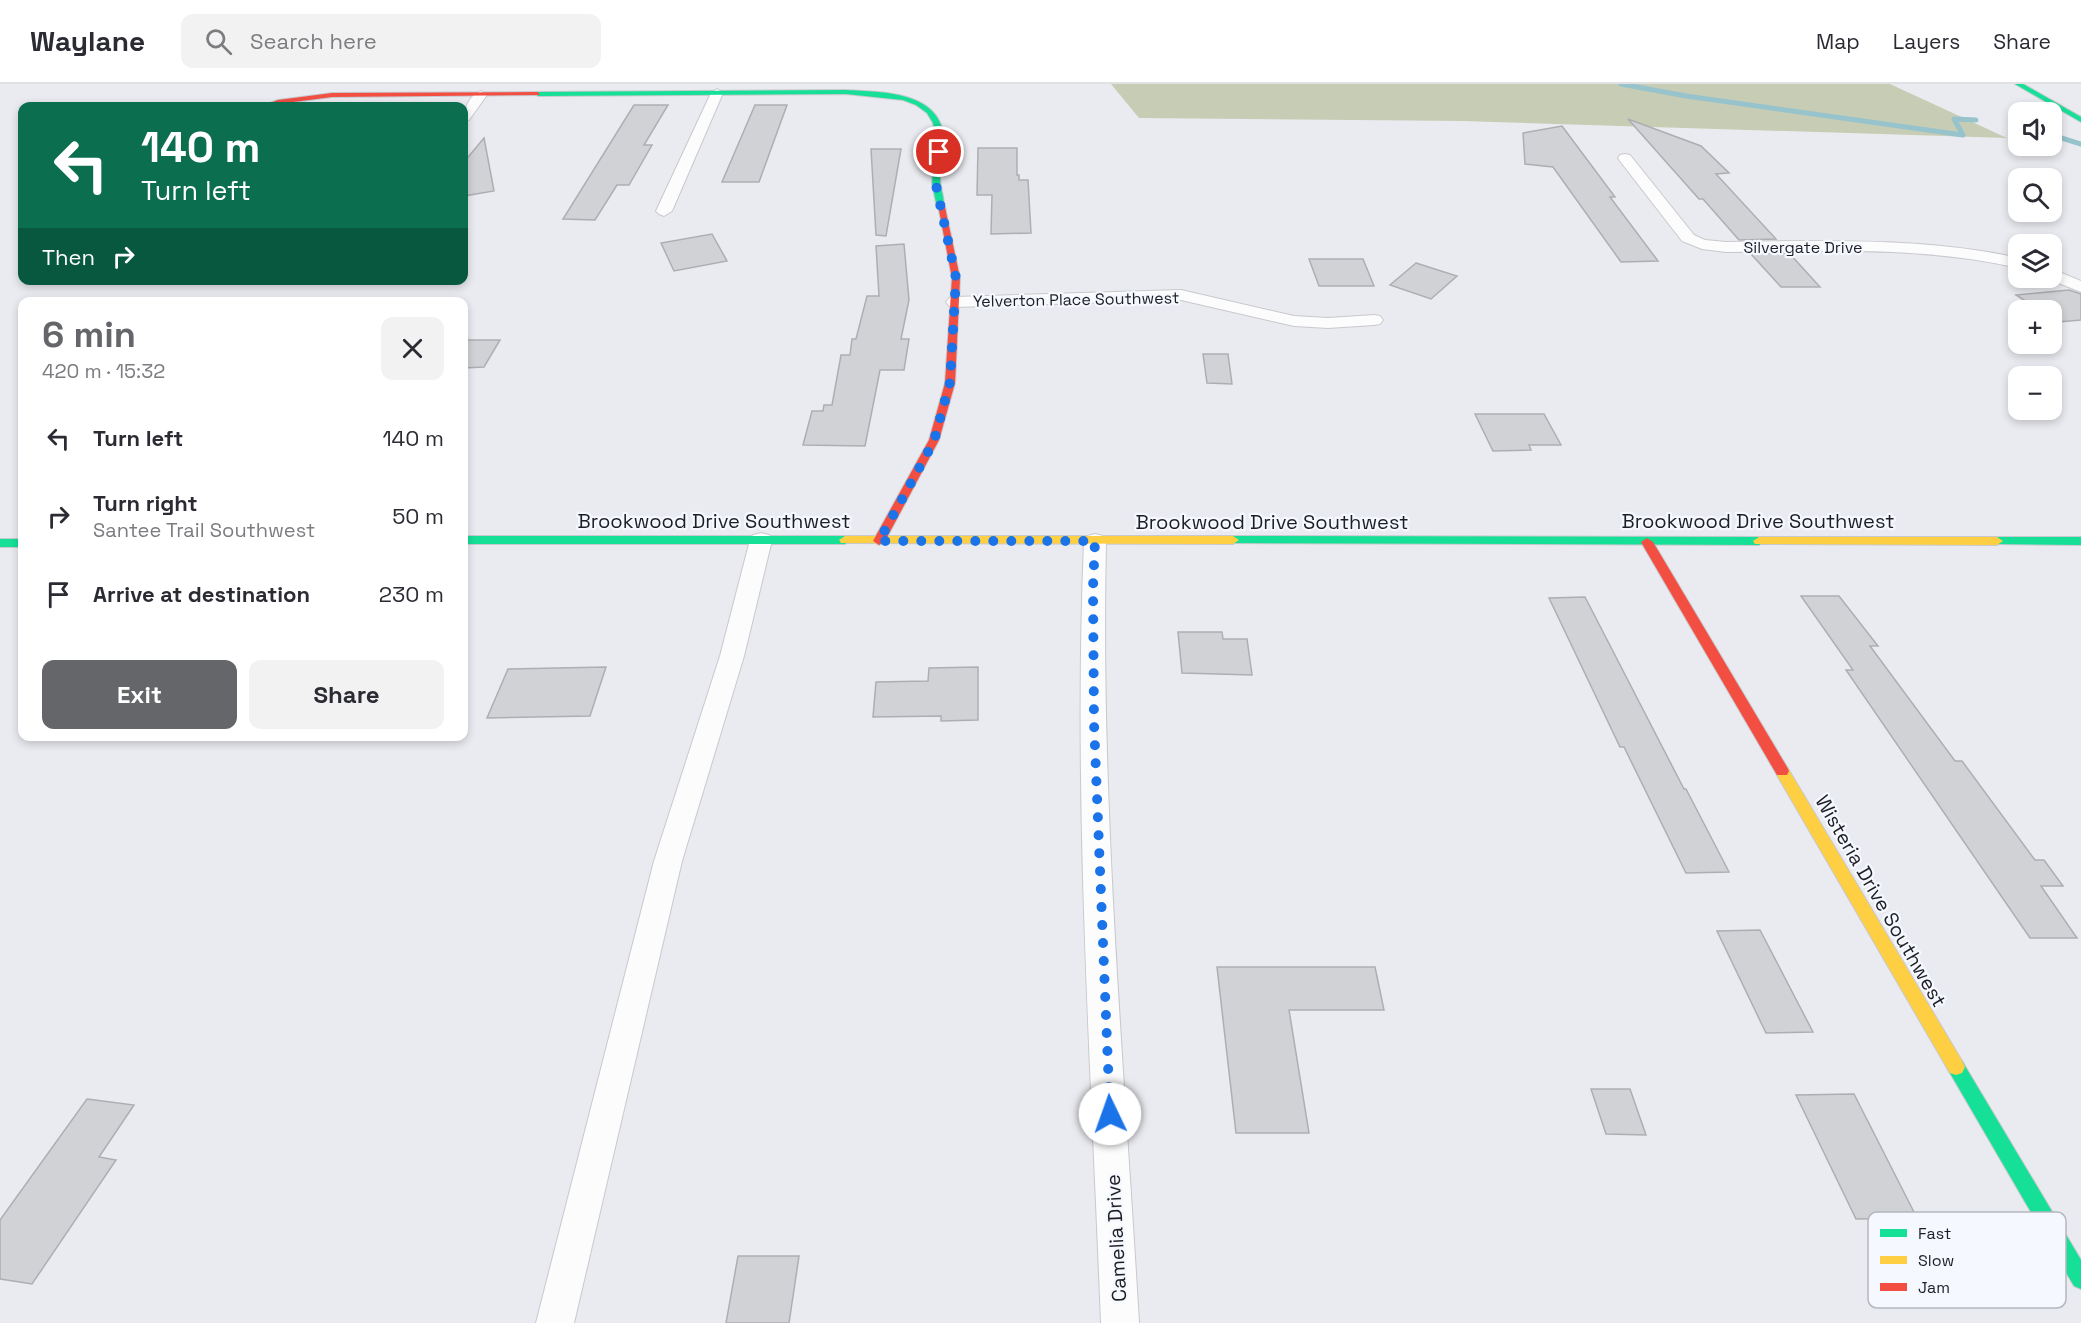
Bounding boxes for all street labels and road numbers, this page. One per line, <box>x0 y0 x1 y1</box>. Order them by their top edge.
street label: Silvergate Drive <box>1743 237 1863 258</box>
street label: Yelverton Place Southwest <box>973 287 1179 312</box>
street label: Brookwood Drive Southwest <box>578 508 850 534</box>
street label: Brookwood Drive Southwest <box>1622 508 1894 534</box>
street label: Brookwood Drive Southwest <box>1136 509 1408 535</box>
street label: Wisteria Drive Southwest <box>1810 790 1952 1012</box>
street label: Camelia Drive <box>1100 1174 1132 1302</box>

